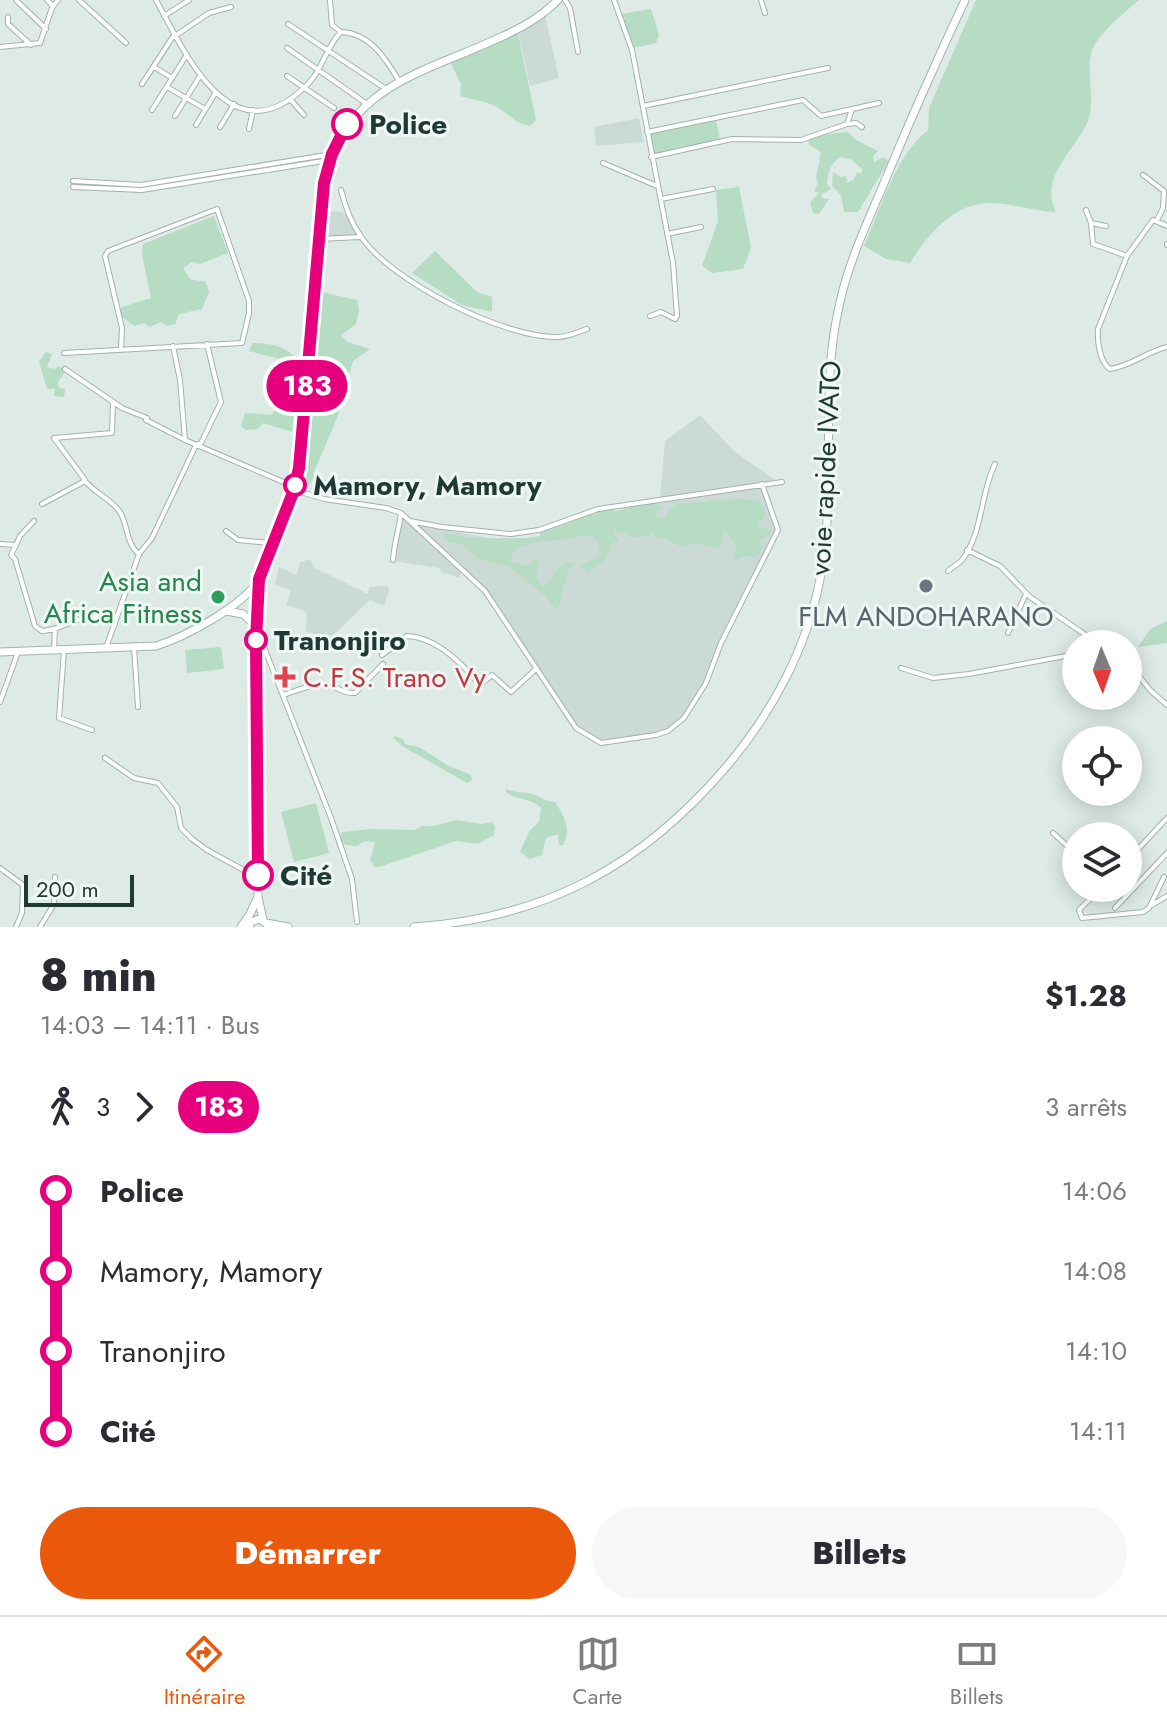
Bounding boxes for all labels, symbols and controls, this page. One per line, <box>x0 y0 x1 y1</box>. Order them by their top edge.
place label: Police <box>369 104 447 145</box>
marker: Police <box>332 109 362 139</box>
line badge: 183 <box>261 360 353 412</box>
street label: voie rapide IVATO <box>799 360 852 577</box>
text: 183 <box>282 365 332 406</box>
place label: Mamory, Mamory <box>313 465 542 506</box>
marker: Mamory, Mamory <box>284 474 306 496</box>
place label: Asia and Africa Fitness <box>44 561 202 634</box>
marker: FLM ANDOHARANO <box>917 577 935 595</box>
marker: Asia and Africa Fitness <box>209 588 227 606</box>
place label: FLM ANDOHARANO <box>798 596 1054 637</box>
place label: Tranonjiro <box>274 620 406 661</box>
marker: Tranonjiro <box>245 629 267 651</box>
north arrow <box>1062 630 1142 710</box>
map controls <box>1062 630 1142 902</box>
place label: C.F.S. Trano Vy <box>303 657 486 698</box>
marker: C.F.S. Trano Vy <box>274 666 296 688</box>
button: locate <box>1062 726 1142 806</box>
button: layers <box>1062 822 1142 902</box>
place label: Cité <box>280 855 332 896</box>
marker: Cité <box>243 860 273 890</box>
scale bar <box>24 871 134 907</box>
text: 200 m <box>36 873 99 905</box>
text: 8 min <box>40 944 157 1008</box>
text: $1.28 <box>1045 974 1127 1017</box>
text: 14:03 – 14:11 · Bus <box>40 1006 259 1044</box>
icon: walk <box>40 1085 84 1129</box>
icon: forward <box>122 1085 166 1129</box>
text: 183 <box>194 1086 243 1127</box>
text: 3 <box>96 1088 110 1126</box>
text: 3 arrêts <box>1045 1088 1127 1126</box>
text: Police <box>100 1170 184 1213</box>
text: 14:06 <box>1062 1172 1127 1210</box>
text: Mamory, Mamory <box>100 1250 322 1293</box>
text: 14:08 <box>1063 1252 1127 1290</box>
text: Tranonjiro <box>100 1330 226 1373</box>
text: 14:10 <box>1065 1332 1127 1370</box>
text: Cité <box>100 1410 156 1453</box>
text: 14:11 <box>1069 1412 1127 1450</box>
button: Démarrer <box>40 1507 576 1599</box>
button: Billets <box>592 1507 1127 1599</box>
tab: Itinéraire <box>164 1632 245 1712</box>
tab: Carte <box>573 1632 622 1712</box>
tab: Billets <box>950 1632 1003 1712</box>

